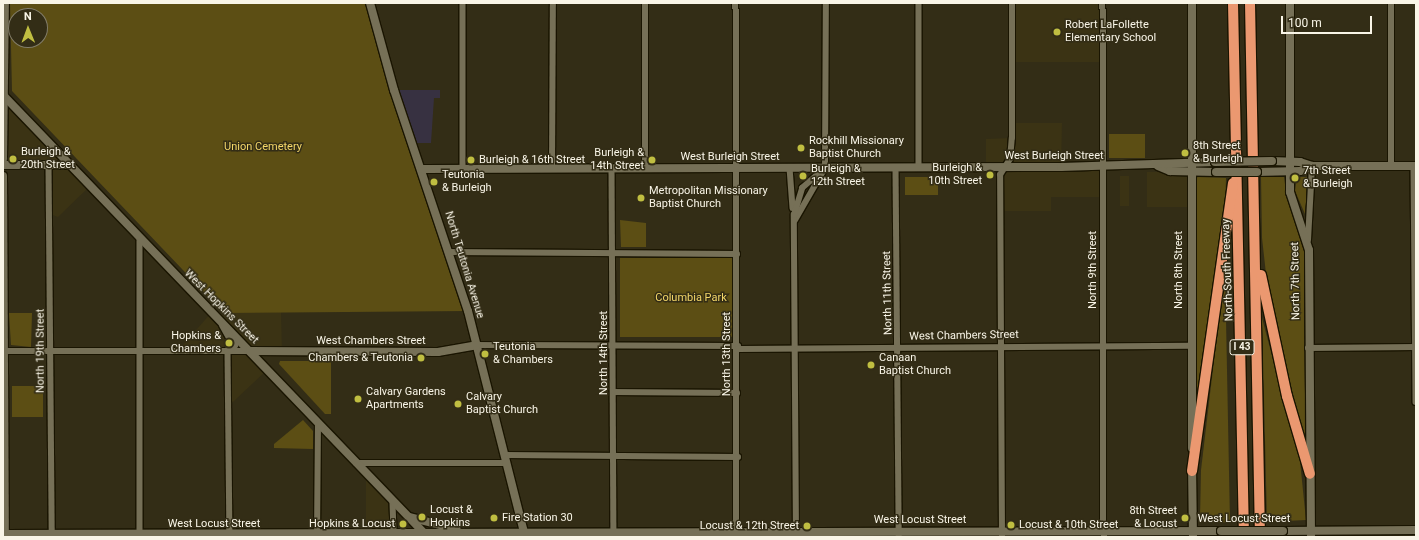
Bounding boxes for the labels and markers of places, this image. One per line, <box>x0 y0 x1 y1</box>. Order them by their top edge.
place label: Robert LaFollette Elementary School <box>1065 19 1156 45</box>
marker: Robert LaFollette Elementary School <box>1052 27 1062 37</box>
place label: Rockhill Missionary Baptist Church <box>809 135 904 161</box>
place label: 8th Street & Burleigh <box>1193 140 1243 166</box>
marker: Rockhill Missionary Baptist Church <box>796 143 806 153</box>
place label: Burleigh & 20th Street <box>21 146 75 172</box>
place label: Burleigh & 14th Street <box>590 147 644 173</box>
marker: 8th Street & Burleigh <box>1180 148 1190 158</box>
place label: Burleigh & 16th Street <box>479 153 585 167</box>
marker: Burleigh & 20th Street <box>8 154 18 164</box>
marker: Burleigh & 16th Street <box>466 155 476 165</box>
marker: Burleigh & 14th Street <box>647 155 657 165</box>
place label: Burleigh & 10th Street <box>928 162 982 188</box>
place label: Burleigh & 12th Street <box>811 163 865 189</box>
place label: 7th Street & Burleigh <box>1303 165 1353 191</box>
place label: Teutonia & Burleigh <box>442 169 492 195</box>
marker: Burleigh & 10th Street <box>985 170 995 180</box>
marker: Burleigh & 12th Street <box>798 171 808 181</box>
marker: 7th Street & Burleigh <box>1290 173 1300 183</box>
marker: Teutonia & Burleigh <box>429 177 439 187</box>
place label: Metropolitan Missionary Baptist Church <box>649 185 768 211</box>
marker: Metropolitan Missionary Baptist Church <box>636 193 646 203</box>
place label: Hopkins & Chambers <box>171 330 221 356</box>
marker: Hopkins & Chambers <box>224 338 234 348</box>
place label: Teutonia & Chambers <box>493 341 553 367</box>
marker: Teutonia & Chambers <box>480 349 490 359</box>
place label: Chambers & Teutonia <box>308 351 413 365</box>
place label: Canaan Baptist Church <box>879 352 951 378</box>
marker: Chambers & Teutonia <box>416 353 426 363</box>
marker: Canaan Baptist Church <box>866 360 876 370</box>
place label: Calvary Gardens Apartments <box>366 386 446 412</box>
place label: Calvary Baptist Church <box>466 391 538 417</box>
marker: Calvary Gardens Apartments <box>353 394 363 404</box>
marker: Calvary Baptist Church <box>453 399 463 409</box>
place label: Locust & Hopkins <box>430 504 473 530</box>
place label: 8th Street & Locust <box>1129 505 1177 531</box>
place label: Fire Station 30 <box>502 511 573 525</box>
marker: Locust & Hopkins <box>417 512 427 522</box>
marker: Fire Station 30 <box>489 513 499 523</box>
marker: 8th Street & Locust <box>1180 513 1190 523</box>
place label: Hopkins & Locust <box>309 517 395 531</box>
place label: Locust & 10th Street <box>1019 518 1118 532</box>
marker: Hopkins & Locust <box>398 519 408 529</box>
place label: Locust & 12th Street <box>700 519 799 533</box>
marker: Locust & 10th Street <box>1006 520 1016 530</box>
marker: Locust & 12th Street <box>802 521 812 531</box>

